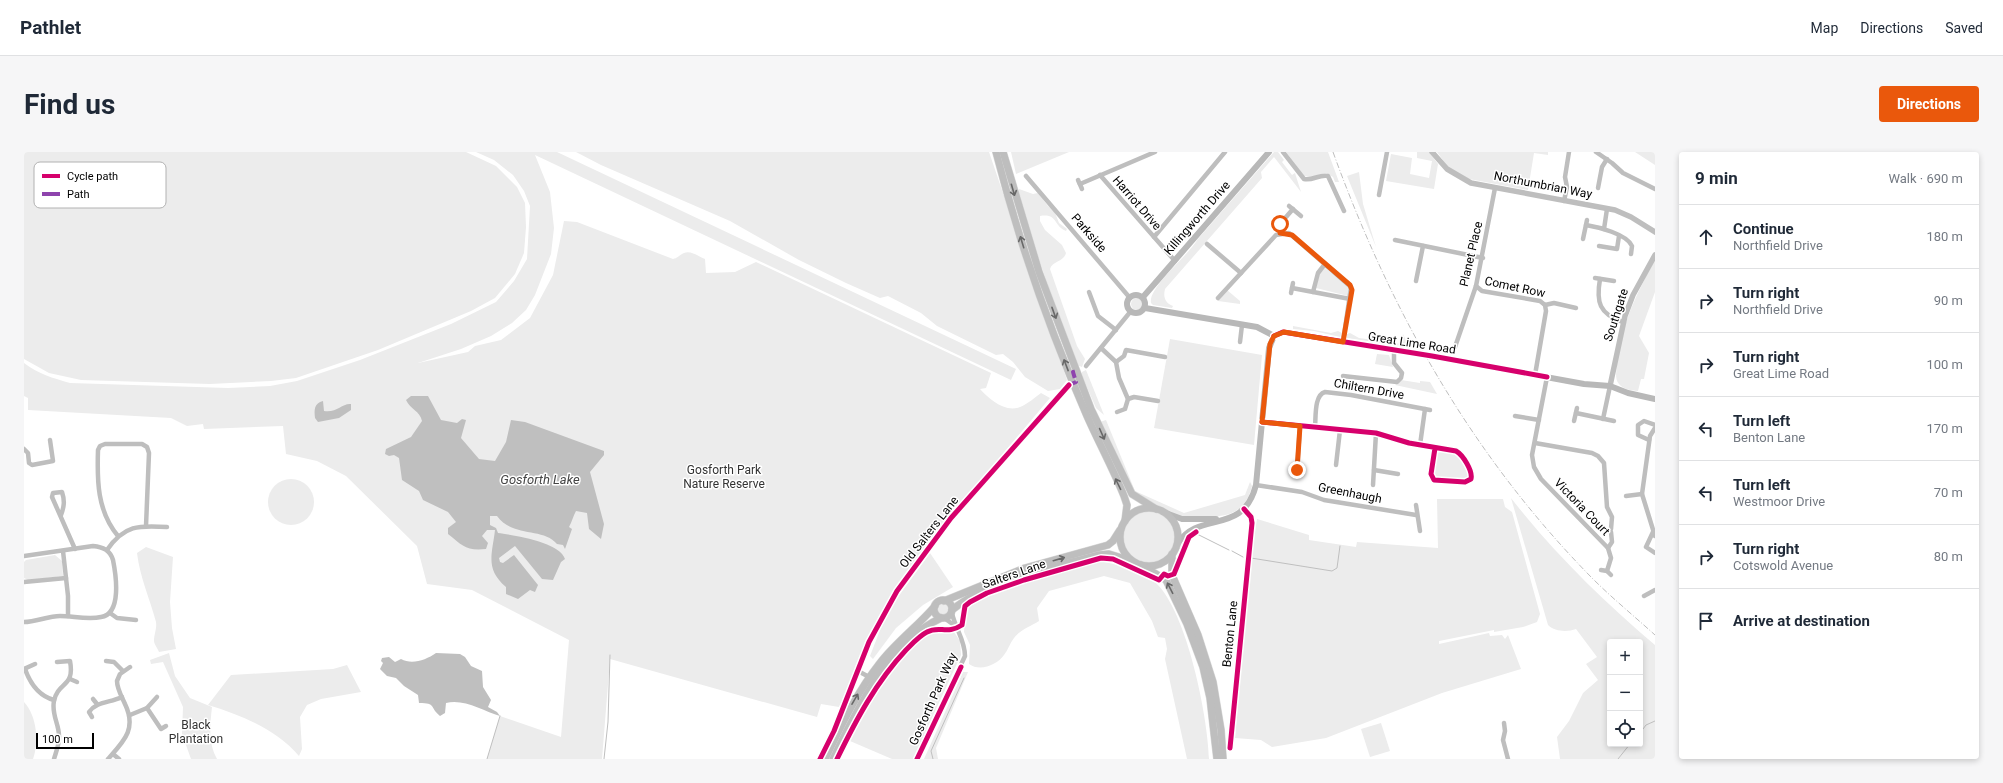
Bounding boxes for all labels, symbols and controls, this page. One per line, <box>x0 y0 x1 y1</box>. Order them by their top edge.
text: Pathlet <box>20 16 81 39</box>
text: Map <box>1811 20 1838 36</box>
text: Directions <box>1860 20 1923 36</box>
text: Saved <box>1945 20 1983 36</box>
button: Directions <box>1879 86 1979 122</box>
text: Find us <box>24 88 115 121</box>
legend <box>34 162 166 208</box>
text: 9 min <box>1695 168 1738 188</box>
street label: Northumbrian Way <box>1493 169 1594 201</box>
text: Cycle path <box>67 170 118 183</box>
text: Walk · 690 m <box>1888 171 1963 186</box>
street label: Harriot Drive <box>1110 173 1164 233</box>
street label: Killingworth Drive <box>1161 178 1233 258</box>
one-way arrow <box>1010 183 1017 196</box>
text: Path <box>67 188 90 201</box>
street label: Parkside <box>1068 211 1110 255</box>
route start <box>1271 215 1289 233</box>
street label: Planet Place <box>1457 220 1485 288</box>
text: Continue <box>1733 220 1794 238</box>
icon: ahead <box>1695 226 1717 248</box>
text: 180 m <box>1926 229 1963 244</box>
one-way arrow <box>1018 236 1025 249</box>
text: Northfield Drive <box>1733 238 1823 253</box>
street label: Comet Row <box>1483 274 1547 300</box>
text: Turn right <box>1733 284 1799 302</box>
street label: Southgate <box>1601 287 1631 343</box>
icon: right <box>1695 290 1717 312</box>
text: 90 m <box>1934 293 1963 308</box>
text: Northfield Drive <box>1733 302 1823 317</box>
one-way arrow <box>1050 307 1058 319</box>
street label: Great Lime Road <box>1367 329 1457 357</box>
text: Turn right <box>1733 348 1799 366</box>
icon: right <box>1695 354 1717 376</box>
text: 100 m <box>1926 357 1963 372</box>
one-way arrow <box>1061 359 1069 371</box>
text: Great Lime Road <box>1733 366 1829 381</box>
street label: Chiltern Drive <box>1333 376 1405 402</box>
text: Turn left <box>1733 412 1790 430</box>
icon: left <box>1695 418 1717 440</box>
text: 170 m <box>1926 421 1963 436</box>
one-way arrow <box>1099 427 1106 439</box>
text: Benton Lane <box>1733 430 1805 445</box>
route end <box>1288 461 1306 479</box>
park label: Gosforth Park Nature Reserve <box>683 463 765 491</box>
water label: Gosforth Lake <box>500 472 580 487</box>
street label: Victoria Court <box>1551 476 1613 538</box>
text: Turn left <box>1733 476 1790 494</box>
one-way arrow <box>1114 478 1122 490</box>
street label: Greenhaugh <box>1317 480 1383 506</box>
icon: left <box>1695 482 1717 504</box>
text: 70 m <box>1934 485 1963 500</box>
street label: Old Salters Lane <box>897 493 961 571</box>
text: Westmoor Drive <box>1733 494 1825 509</box>
text: Turn right <box>1733 540 1799 558</box>
icon: right <box>1695 546 1717 568</box>
text: 80 m <box>1934 549 1963 564</box>
one-way arrow <box>1052 555 1065 562</box>
street label: Salters Lane <box>980 557 1048 591</box>
text: Cotswold Avenue <box>1733 558 1833 573</box>
one-way arrow <box>1166 582 1174 594</box>
street label: Benton Lane <box>1220 600 1240 668</box>
icon: arrive <box>1695 610 1717 632</box>
text: Arrive at destination <box>1733 612 1870 630</box>
map controls <box>1607 639 1643 747</box>
button: + <box>1607 639 1643 675</box>
street label: Gosforth Park Way <box>906 650 960 747</box>
button: − <box>1607 675 1643 711</box>
one-way arrow <box>852 693 860 705</box>
button: locate <box>1607 711 1643 747</box>
park label: Black Plantation <box>169 718 223 746</box>
scale bar <box>36 731 94 750</box>
text: 100 m <box>42 733 73 746</box>

